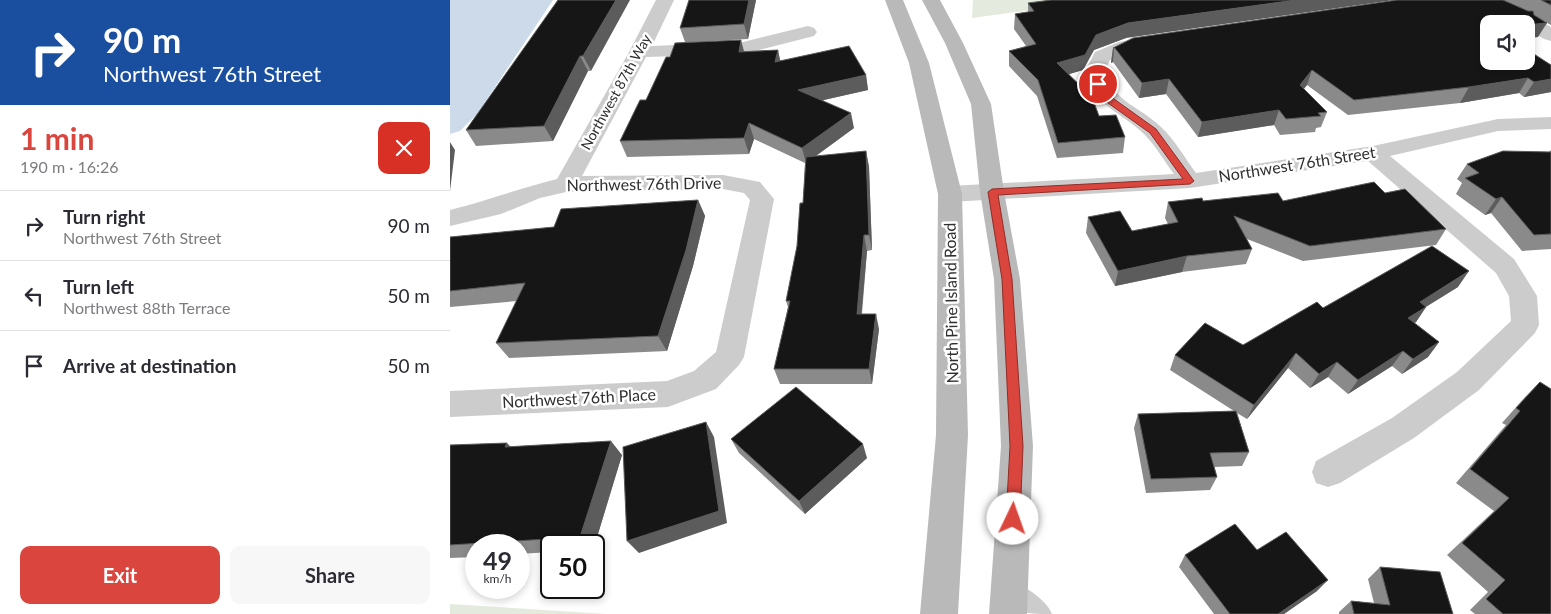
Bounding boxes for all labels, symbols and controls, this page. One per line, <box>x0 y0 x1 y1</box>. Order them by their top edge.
map controls <box>1480 15 1535 70</box>
button: sound <box>1480 15 1535 70</box>
text: 90 m <box>103 18 181 60</box>
icon: right <box>20 20 85 85</box>
street label: Northwest 87th Way <box>577 30 655 152</box>
text: Northwest 76th Street <box>103 60 321 87</box>
pin <box>1077 63 1119 105</box>
icon: arrive <box>1084 70 1112 98</box>
text: 1 min <box>20 120 94 156</box>
button: close <box>378 122 430 174</box>
street label: Northwest 76th Street <box>1217 142 1377 185</box>
text: 190 m · 16:26 <box>20 157 119 176</box>
street label: Northwest 76th Drive <box>567 173 721 194</box>
text: Turn right <box>63 205 145 228</box>
icon: right <box>20 212 48 240</box>
text: 90 m <box>387 214 430 237</box>
street label: North Pine Island Road <box>940 222 961 384</box>
text: Northwest 76th Street <box>63 228 222 247</box>
text: Turn left <box>63 275 134 298</box>
icon: left <box>20 282 48 310</box>
text: 50 m <box>387 284 430 307</box>
text: Northwest 88th Terrace <box>63 298 230 317</box>
icon: arrive <box>20 352 48 380</box>
text: Arrive at destination <box>63 354 236 377</box>
text: 50 m <box>387 354 430 377</box>
street label: Northwest 76th Place <box>502 384 656 411</box>
position arrow <box>986 492 1038 544</box>
speed limit sign: 50 <box>540 534 605 599</box>
text: 49 <box>483 545 512 575</box>
button: Exit <box>20 546 220 604</box>
button: Share <box>230 546 430 604</box>
text: km/h <box>483 571 512 586</box>

